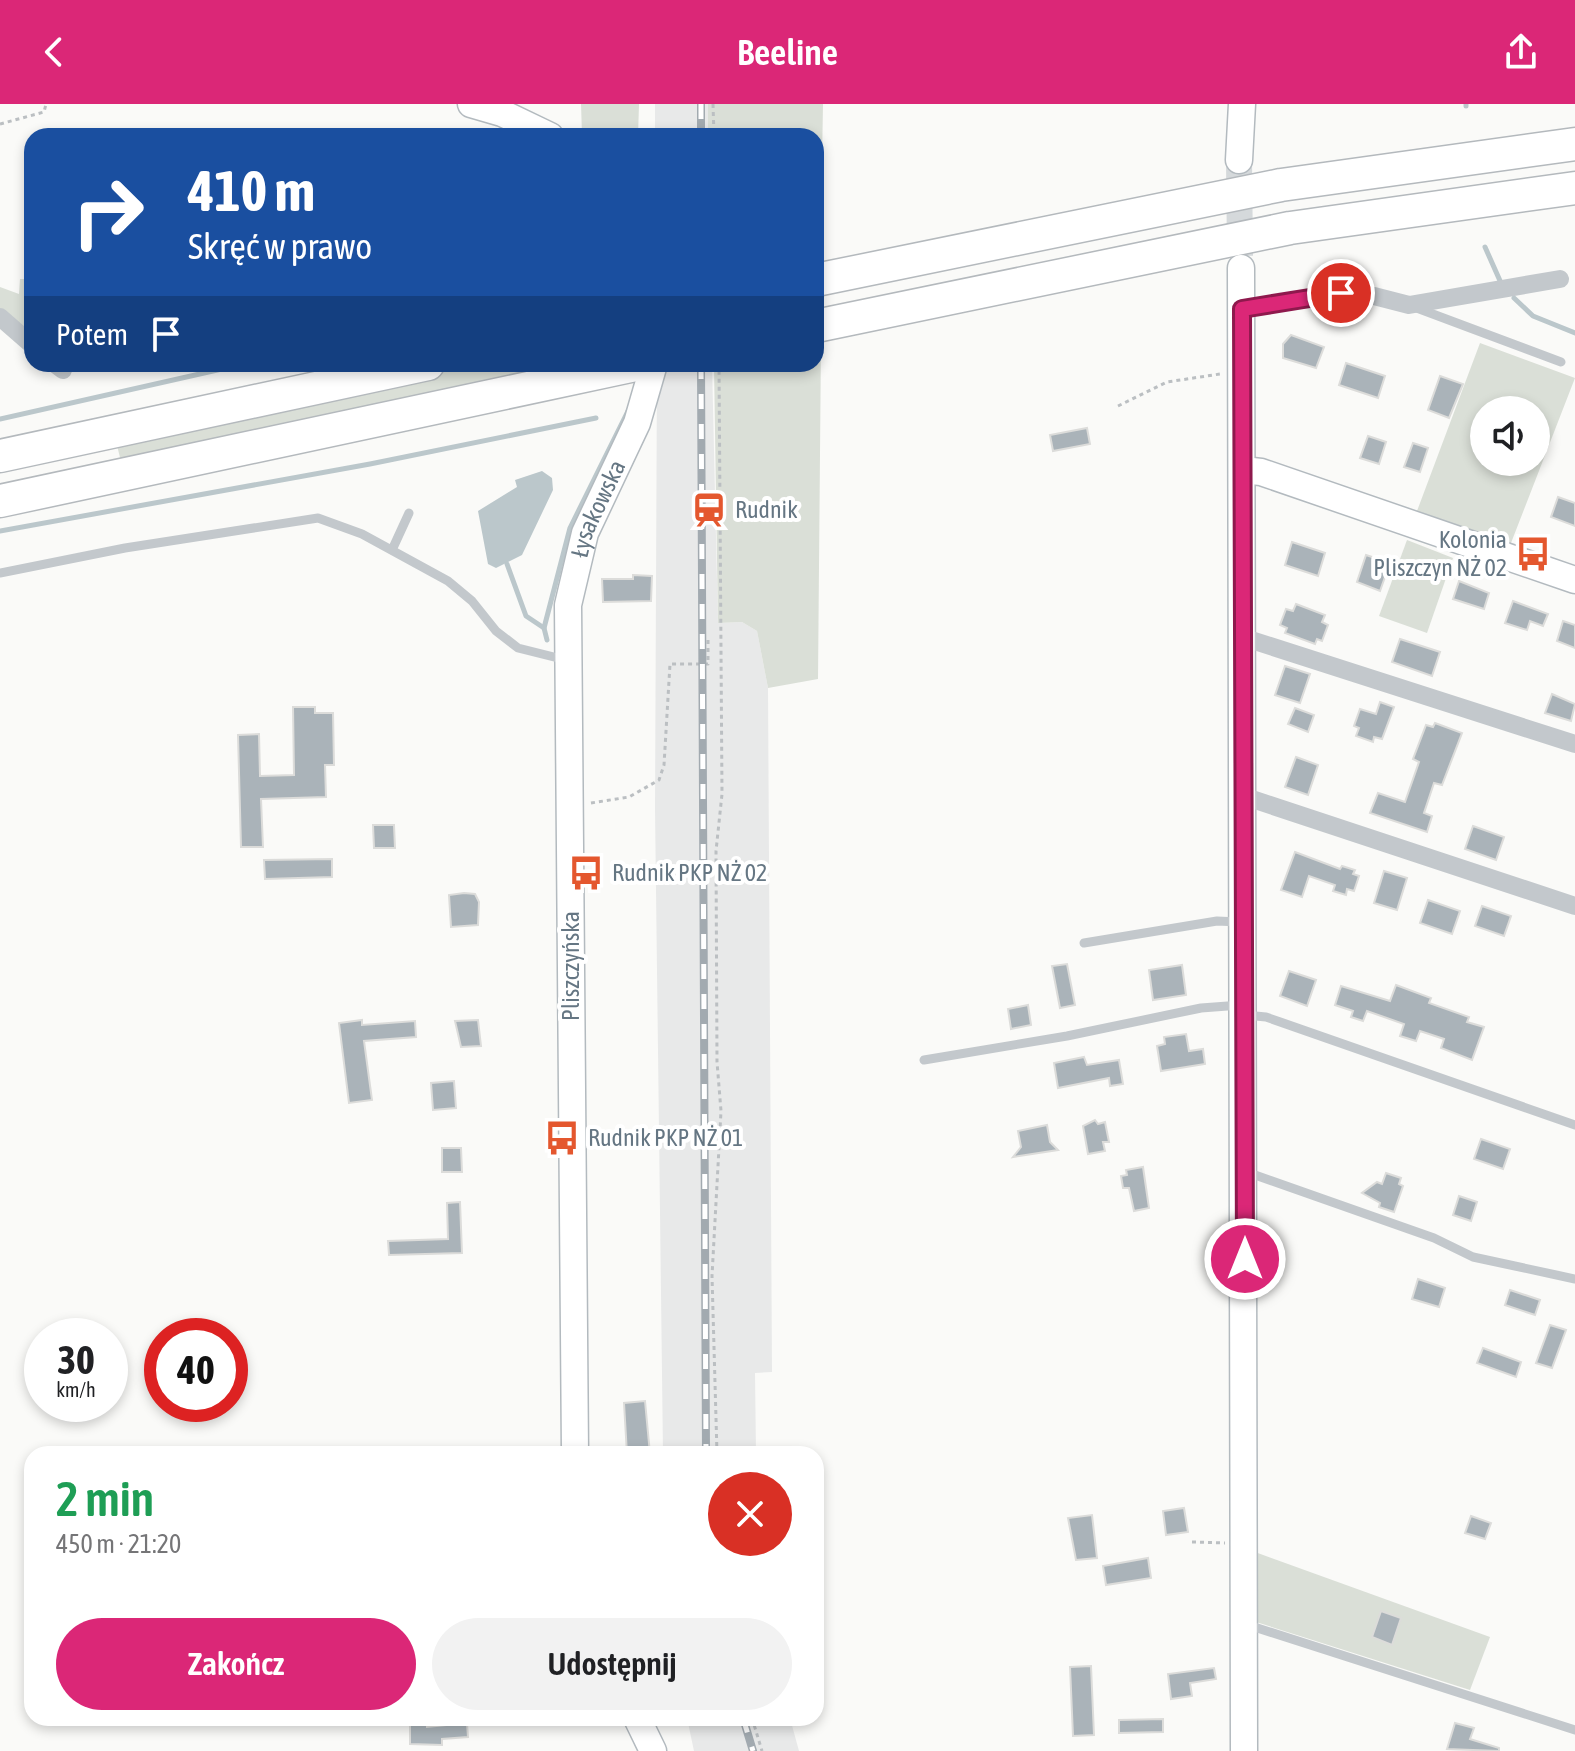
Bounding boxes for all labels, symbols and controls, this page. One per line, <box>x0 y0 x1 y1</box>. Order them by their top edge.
icon: back <box>32 30 76 74</box>
icon: share <box>1499 30 1543 74</box>
text: Beeline <box>737 31 838 73</box>
text: 410 m <box>188 159 315 223</box>
icon: right <box>56 160 160 264</box>
text: Skręć w prawo <box>188 225 372 267</box>
pin <box>1307 259 1375 327</box>
icon: arrive <box>1319 271 1363 315</box>
icon: arrive <box>144 312 188 356</box>
text: Potem <box>56 317 128 351</box>
map controls <box>1470 396 1550 476</box>
button: sound <box>1470 396 1550 476</box>
street label: Łysakowska <box>566 456 630 560</box>
station icon: Rudnik <box>690 491 728 529</box>
place label: Rudnik <box>735 496 798 523</box>
place label: Kolonia Pliszczyn NŻ 02 <box>1373 526 1507 581</box>
bus stop icon: Kolonia Pliszczyn NŻ 02 <box>1514 535 1552 573</box>
bus stop icon: Rudnik PKP NŻ 02 <box>567 854 605 892</box>
place label: Rudnik PKP NŻ 02 <box>612 859 767 886</box>
street label: Pliszczyńska <box>557 911 584 1021</box>
bus stop icon: Rudnik PKP NŻ 01 <box>543 1119 581 1157</box>
place label: Rudnik PKP NŻ 01 <box>588 1124 743 1151</box>
position arrow <box>1203 1217 1287 1301</box>
speed limit sign: 40 <box>144 1318 248 1422</box>
text: 30 <box>57 1337 95 1382</box>
text: km/h <box>56 1378 96 1401</box>
text: 2 min <box>56 1471 154 1526</box>
button: close <box>708 1472 792 1556</box>
text: 450 m · 21:20 <box>56 1529 181 1559</box>
button: Zakończ <box>56 1618 416 1710</box>
button: Udostępnij <box>432 1618 792 1710</box>

